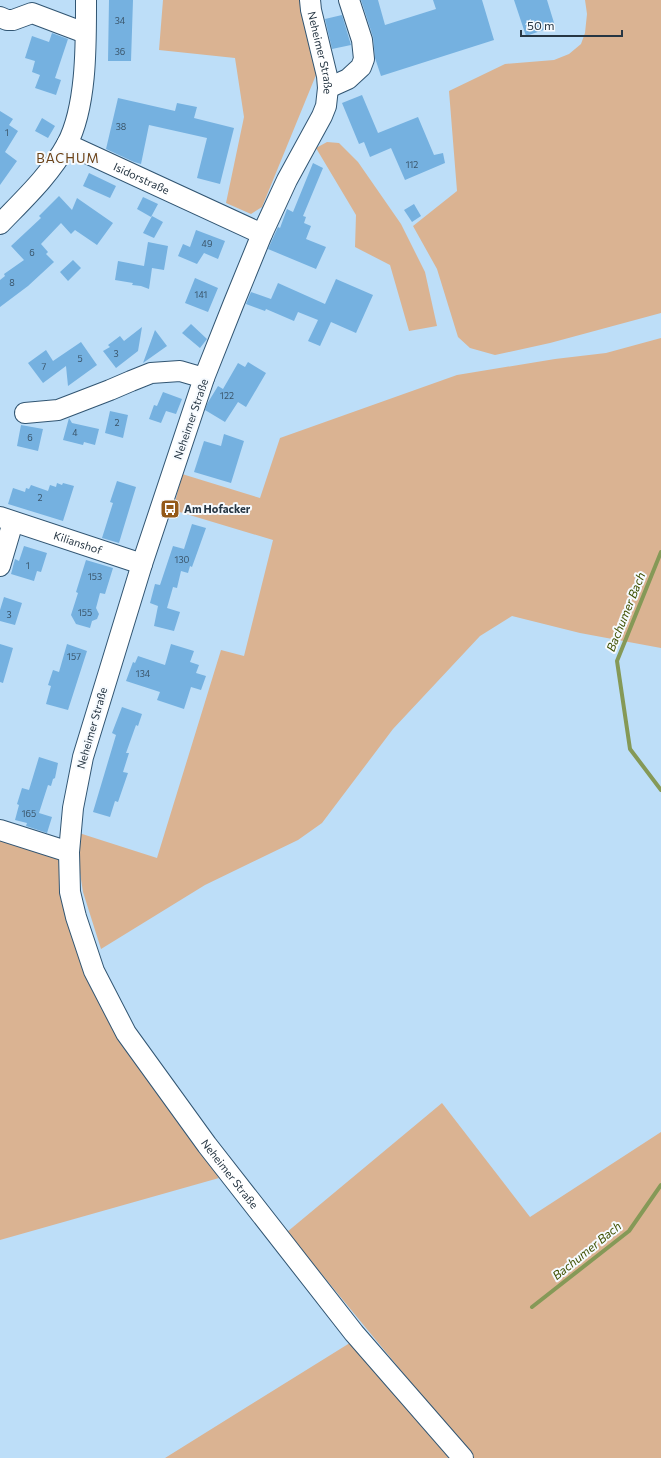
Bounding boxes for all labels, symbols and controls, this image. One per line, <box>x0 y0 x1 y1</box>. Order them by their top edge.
street label: Neheimer Straße <box>306 10 335 95</box>
scale bar <box>521 12 622 38</box>
house number: 34 <box>115 15 126 26</box>
text: 50 m <box>527 18 555 32</box>
house number: 36 <box>115 46 125 57</box>
house number: 38 <box>116 121 126 132</box>
house number: 1 <box>5 127 9 138</box>
district label: BACHUM <box>36 150 100 166</box>
street label: Isidorstraße <box>112 159 172 196</box>
house number: 112 <box>406 159 418 170</box>
house number: 49 <box>202 238 212 249</box>
house number: 6 <box>29 247 35 258</box>
house number: 8 <box>9 277 15 288</box>
house number: 141 <box>195 289 207 300</box>
house number: 3 <box>113 348 119 359</box>
house number: 5 <box>77 353 83 364</box>
house number: 7 <box>42 361 47 372</box>
street label: Neheimer Straße <box>171 377 210 461</box>
house number: 122 <box>220 390 234 401</box>
house number: 2 <box>115 417 120 428</box>
house number: 4 <box>72 427 78 438</box>
house number: 6 <box>27 432 33 443</box>
house number: 2 <box>38 492 43 503</box>
bus stop icon: Am Hofacker <box>159 498 181 520</box>
place label: Am Hofacker <box>184 502 251 515</box>
street label: Kilianshof <box>52 528 104 557</box>
house number: 130 <box>175 554 190 565</box>
house number: 1 <box>26 560 30 571</box>
water label: Bachumer Bach <box>603 570 647 653</box>
house number: 153 <box>88 571 102 582</box>
house number: 155 <box>78 607 92 618</box>
house number: 3 <box>6 609 12 620</box>
house number: 157 <box>67 651 81 662</box>
house number: 134 <box>136 668 151 679</box>
street label: Neheimer Straße <box>74 685 109 770</box>
house number: 165 <box>22 808 36 819</box>
street label: Neheimer Straße <box>199 1136 261 1211</box>
water label: Bachumer Bach <box>549 1218 624 1282</box>

